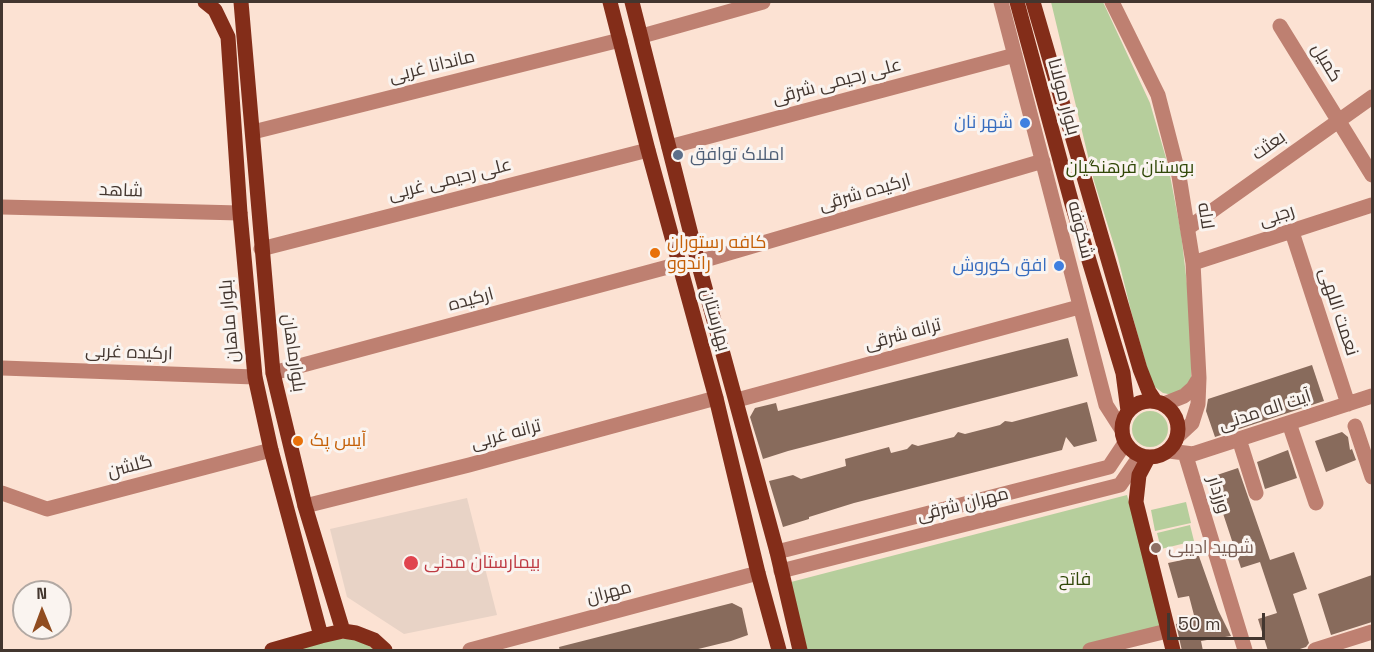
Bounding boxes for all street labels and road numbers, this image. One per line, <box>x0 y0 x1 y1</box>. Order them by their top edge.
street label: کمیل <box>1306 40 1346 86</box>
street label: ماندانا غربی <box>387 46 477 88</box>
street label: علی رحیمی شرقی <box>770 54 904 110</box>
street label: بلوار مولانا <box>1042 56 1084 138</box>
street label: بعثت <box>1248 127 1290 165</box>
street label: علی رحیمی غربی <box>386 154 514 206</box>
street label: ارکیده شرقی <box>817 170 913 216</box>
street label: شاهد <box>99 179 143 203</box>
street label: شکوفه <box>1062 199 1098 261</box>
street label: رجبی <box>1257 200 1297 232</box>
street label: لاله <box>1192 201 1218 231</box>
street label: نعمت اللهی <box>1314 265 1362 359</box>
street label: بلوار ماهان <box>216 279 244 363</box>
street label: ارکیده <box>446 284 496 316</box>
street label: بهارستان <box>696 286 734 354</box>
street label: بلوارماهان <box>277 312 309 394</box>
street label: ترانه شرقی <box>862 314 944 356</box>
street label: ارکیده غربی <box>85 341 173 365</box>
street label: آیت اله مدنی <box>1216 386 1314 436</box>
street label: ترانه غربی <box>469 415 543 455</box>
street label: گلشن <box>105 451 155 483</box>
street label: ورزدار <box>1202 474 1234 516</box>
street label: مهران شرقی <box>915 483 1011 527</box>
street label: مهران <box>584 577 634 609</box>

